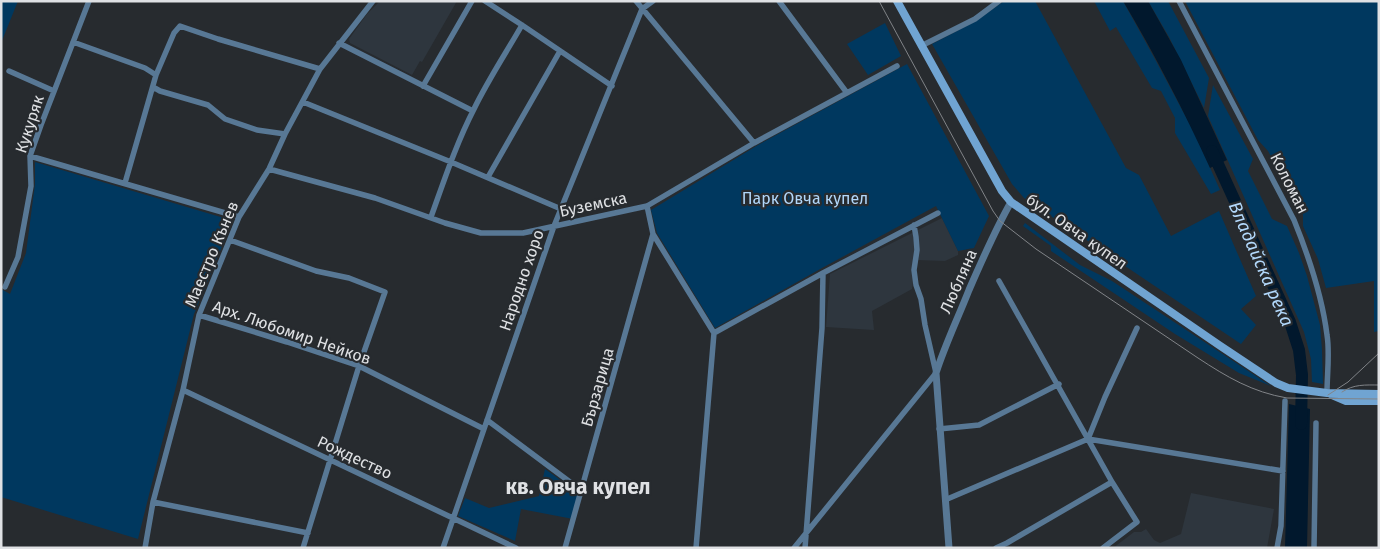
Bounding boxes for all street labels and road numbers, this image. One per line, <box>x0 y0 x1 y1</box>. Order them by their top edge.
street label: Кукуряк <box>11 92 48 156</box>
street label: Коломан <box>1266 150 1313 217</box>
street label: Буземска <box>558 188 629 221</box>
street label: бул. Овча купел <box>1022 189 1131 273</box>
street label: Маестро Кънев <box>181 198 242 310</box>
street label: Народно хоро <box>495 227 548 333</box>
street label: Любляна <box>936 246 981 316</box>
street label: Арх. Любомир Нейков <box>210 296 373 368</box>
street label: Бързарица <box>577 345 618 429</box>
street label: Рождество <box>314 432 395 483</box>

